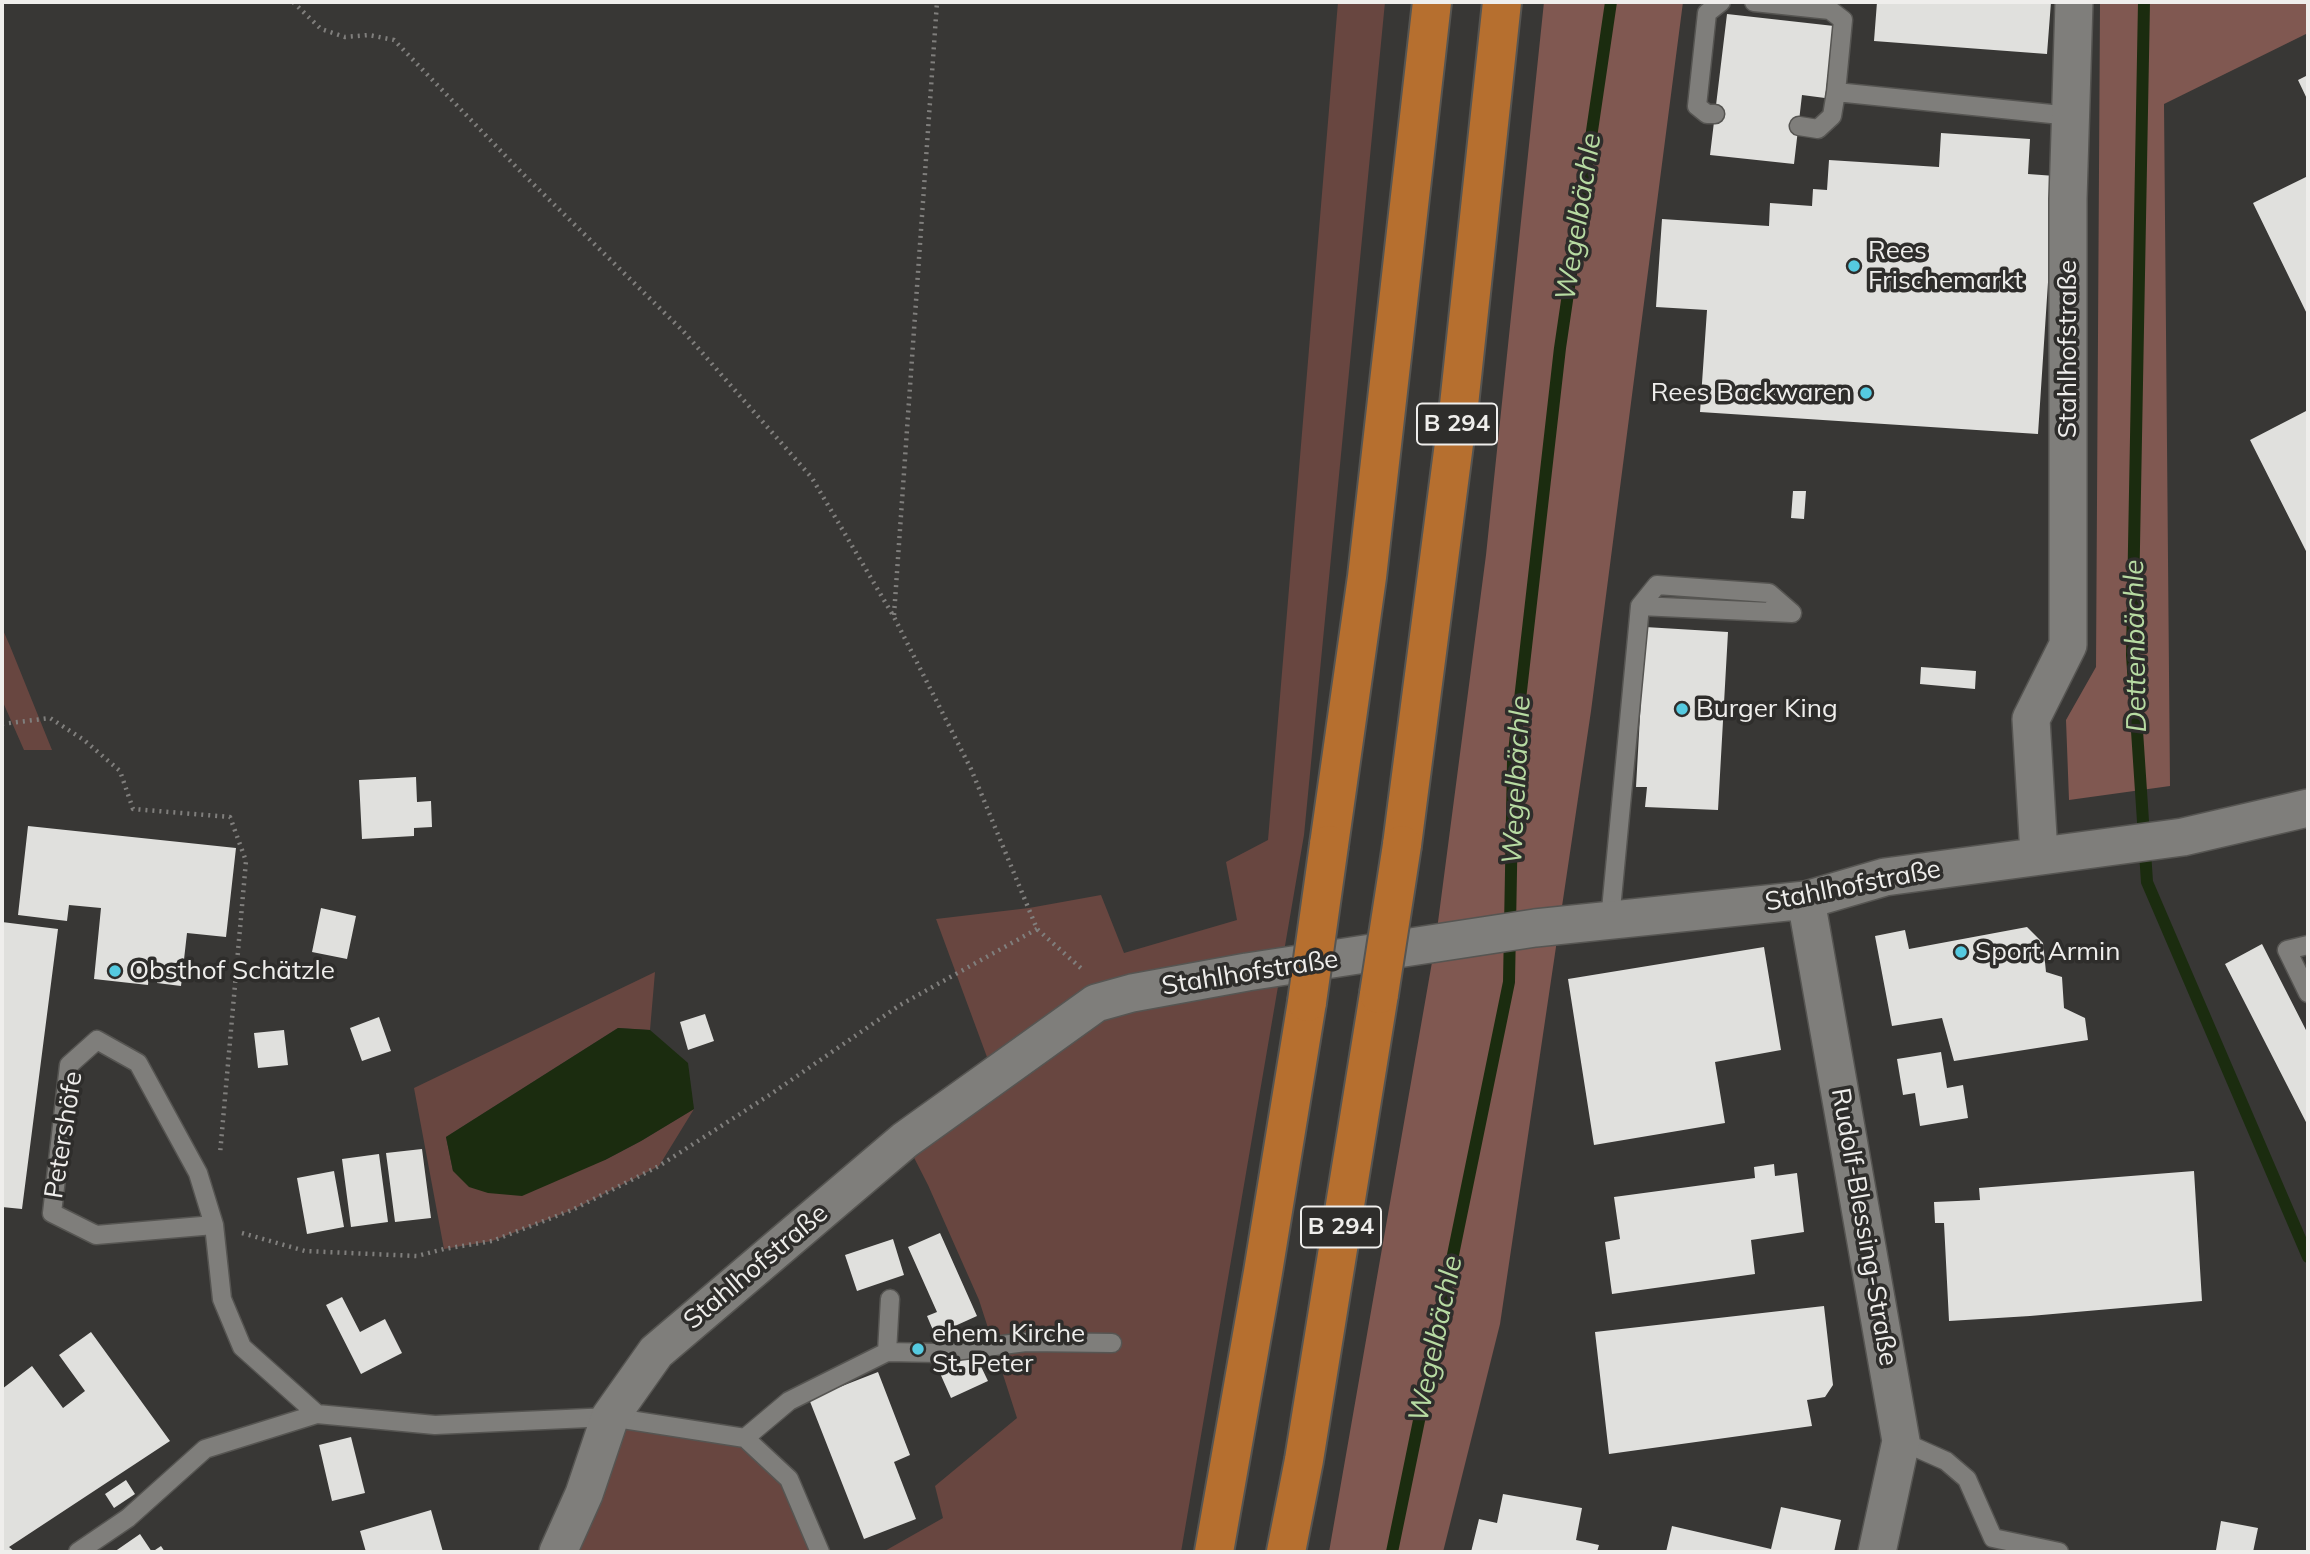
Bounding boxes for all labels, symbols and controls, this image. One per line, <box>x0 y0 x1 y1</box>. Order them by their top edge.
water label: Wegelbächle <box>1549 131 1609 303</box>
place label: Rees Frischemarkt <box>1868 235 2023 296</box>
marker: Rees Frischemarkt <box>1846 258 1862 274</box>
street label: Stahlhofstraße <box>2052 260 2084 438</box>
place label: Rees Backwaren <box>1651 377 1852 409</box>
marker: Rees Backwaren <box>1858 385 1874 401</box>
road number: B 294 <box>1417 404 1497 444</box>
water label: Dettenbächle <box>2118 559 2154 733</box>
place label: Burger King <box>1696 693 1838 725</box>
water label: Wegelbächle <box>1496 695 1538 865</box>
marker: Burger King <box>1674 701 1690 717</box>
street label: Stahlhofstraße <box>1763 854 1943 918</box>
place label: Sport Armin <box>1975 936 2120 968</box>
street label: Stahlhofstraße <box>1160 944 1340 1002</box>
marker: Sport Armin <box>1953 944 1969 960</box>
place label: Obsthof Schätzle <box>129 955 335 987</box>
marker: Obsthof Schätzle <box>107 963 123 979</box>
street label: Petershöfe <box>39 1069 89 1201</box>
street label: Rudolf-Blessing-Straße <box>1824 1086 1904 1368</box>
street label: Stahlhofstraße <box>678 1198 834 1336</box>
road number: B 294 <box>1301 1206 1381 1247</box>
water label: Wegelbächle <box>1402 1253 1470 1425</box>
place label: ehem. Kirche St. Peter <box>932 1318 1085 1380</box>
marker: ehem. Kirche St. Peter <box>910 1341 926 1357</box>

